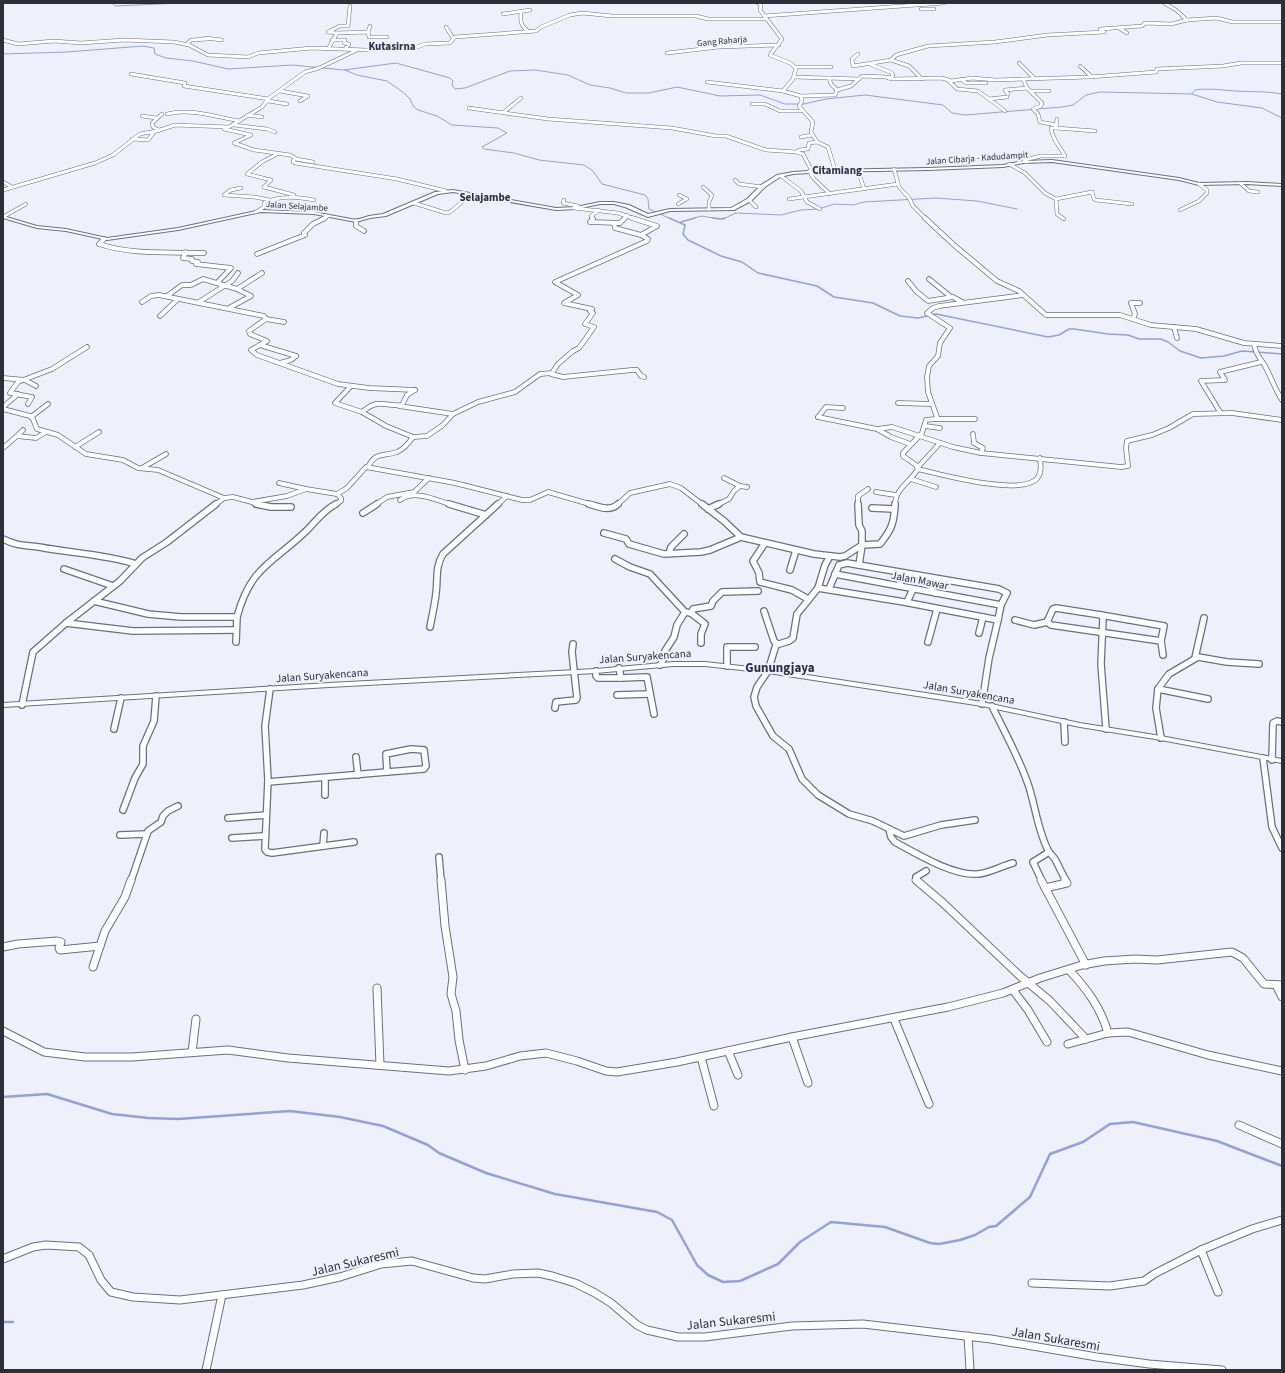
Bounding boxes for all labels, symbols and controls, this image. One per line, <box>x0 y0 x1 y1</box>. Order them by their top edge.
street label: Gang Raharja <box>696 33 748 50</box>
district label: Kutasirna <box>368 39 416 54</box>
street label: Jalan Cibarja - Kadudampit <box>926 148 1029 169</box>
district label: Citamiang <box>812 163 862 178</box>
district label: Selajambe <box>459 190 511 205</box>
street label: Jalan Selajambe <box>266 198 329 215</box>
street label: Jalan Mawar <box>890 568 950 593</box>
street label: Jalan Suryakencana <box>598 646 692 667</box>
district label: Gunungjaya <box>745 659 815 677</box>
street label: Jalan Suryakencana <box>275 665 369 686</box>
street label: Jalan Suryakencana <box>922 677 1016 708</box>
street label: Jalan Sukaresmi <box>310 1243 401 1281</box>
street label: Jalan Sukaresmi <box>686 1307 777 1335</box>
street label: Jalan Sukaresmi <box>1010 1322 1101 1356</box>

